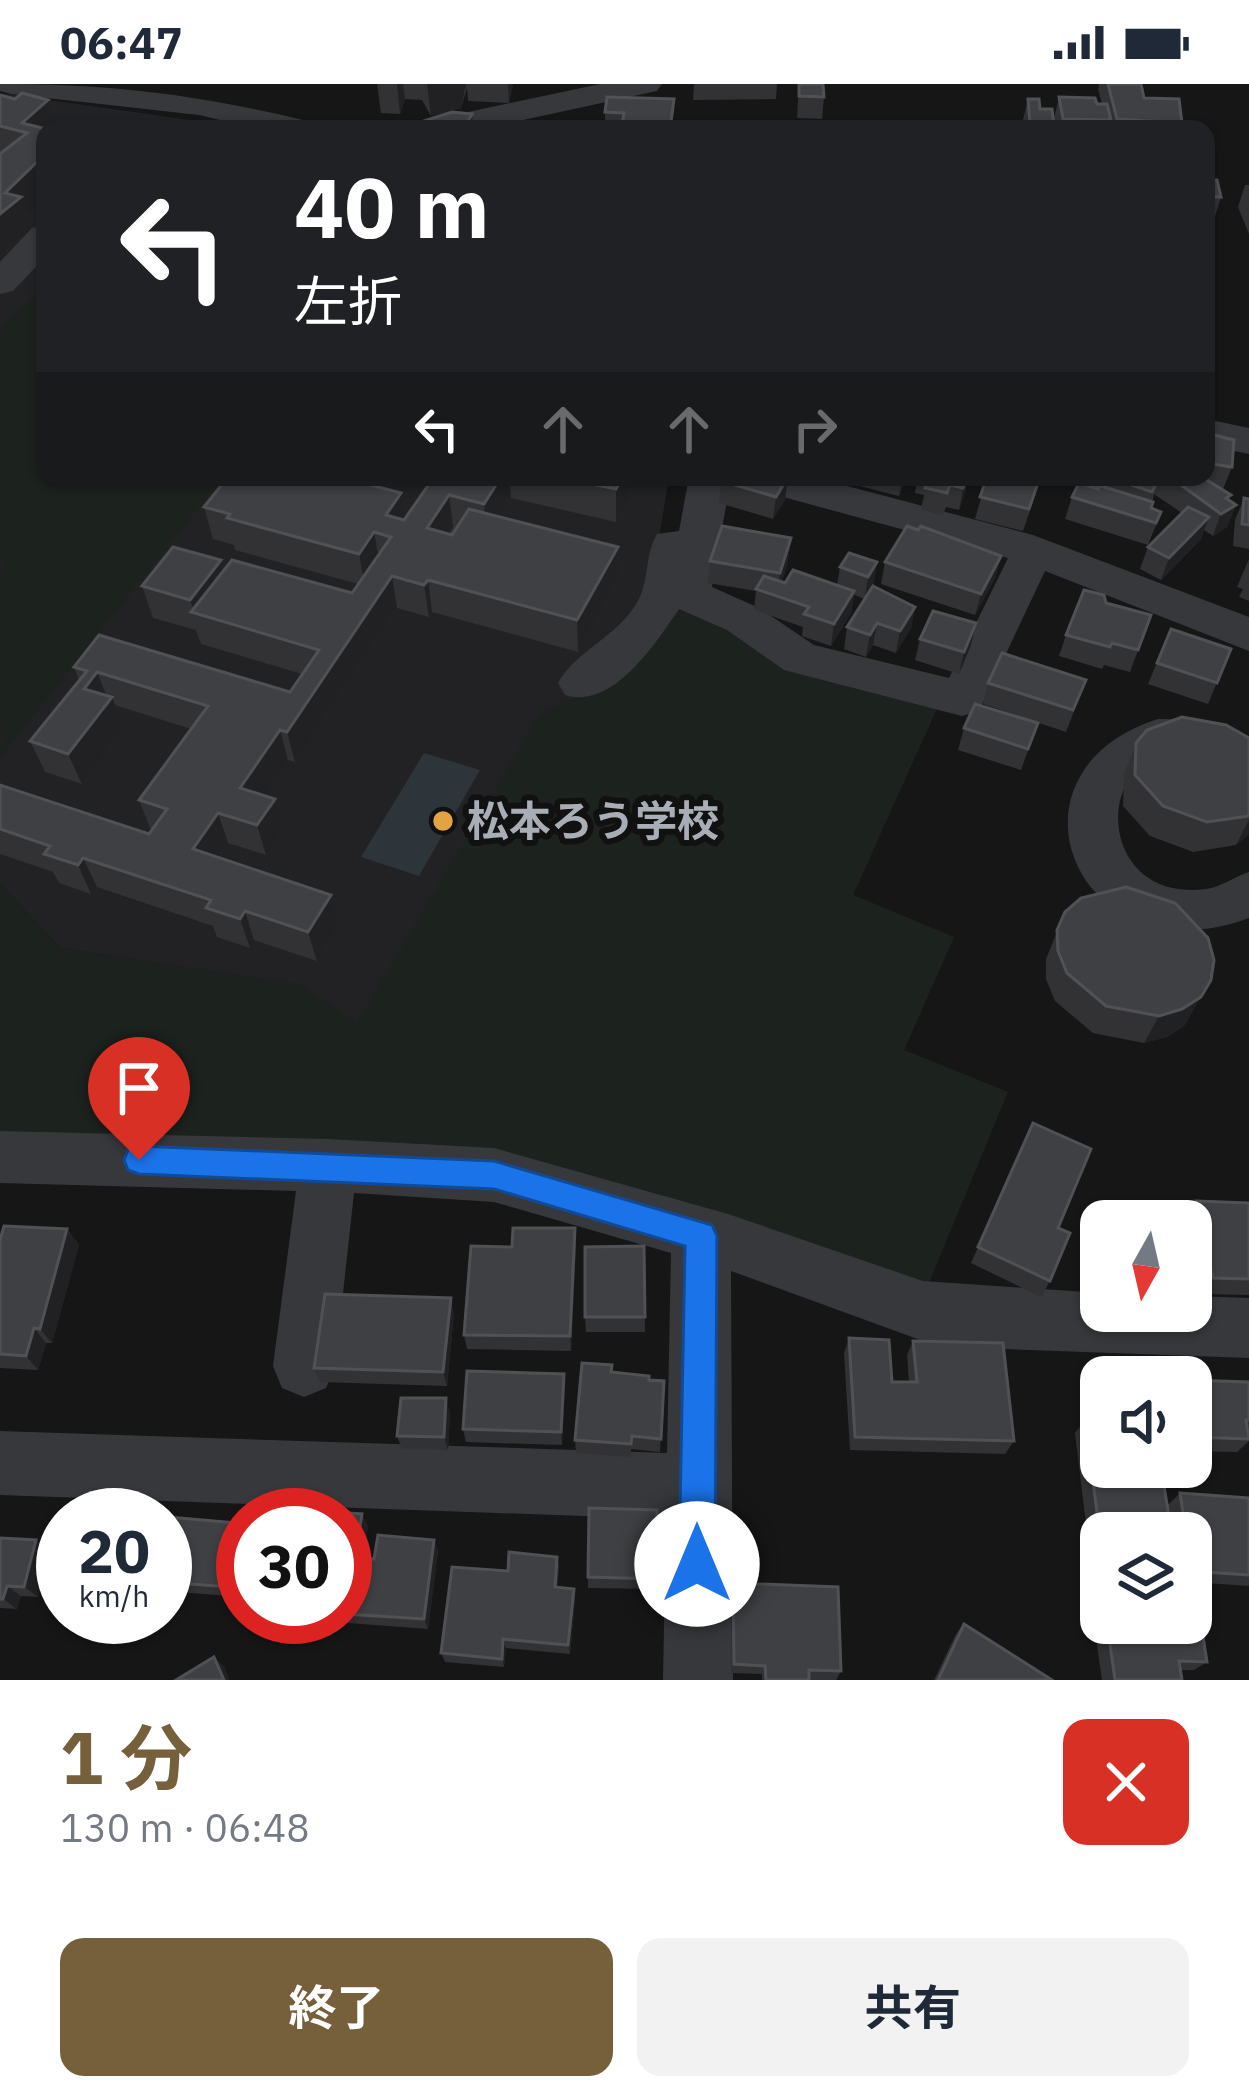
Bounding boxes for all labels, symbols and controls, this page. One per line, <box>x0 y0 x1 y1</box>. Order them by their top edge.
text: 06:47 <box>60 13 183 71</box>
text: 40 m <box>294 152 490 261</box>
icon: left <box>96 168 252 324</box>
text: 左折 <box>294 266 402 336</box>
icon: left <box>404 396 470 462</box>
icon: ahead <box>530 396 596 462</box>
icon: ahead <box>656 396 722 462</box>
icon: right <box>782 396 848 462</box>
place label: 松本ろう学校 <box>467 793 719 848</box>
marker: 松本ろう学校 <box>430 808 456 834</box>
pin <box>88 1037 190 1160</box>
icon: arrive <box>106 1055 172 1121</box>
north arrow <box>1080 1200 1212 1332</box>
map controls <box>1080 1200 1212 1644</box>
button: sound <box>1080 1356 1212 1488</box>
speed limit sign: 30 <box>216 1488 372 1644</box>
position arrow <box>634 1501 760 1627</box>
text: 20 <box>78 1511 150 1590</box>
button: layers <box>1080 1512 1212 1644</box>
text: km/h <box>79 1576 149 1615</box>
text: 1 分 <box>60 1710 192 1804</box>
button: close <box>1063 1719 1189 1845</box>
text: 130 m · 06:48 <box>60 1802 310 1853</box>
button: 終了 <box>60 1938 613 2076</box>
button: 共有 <box>637 1938 1189 2076</box>

